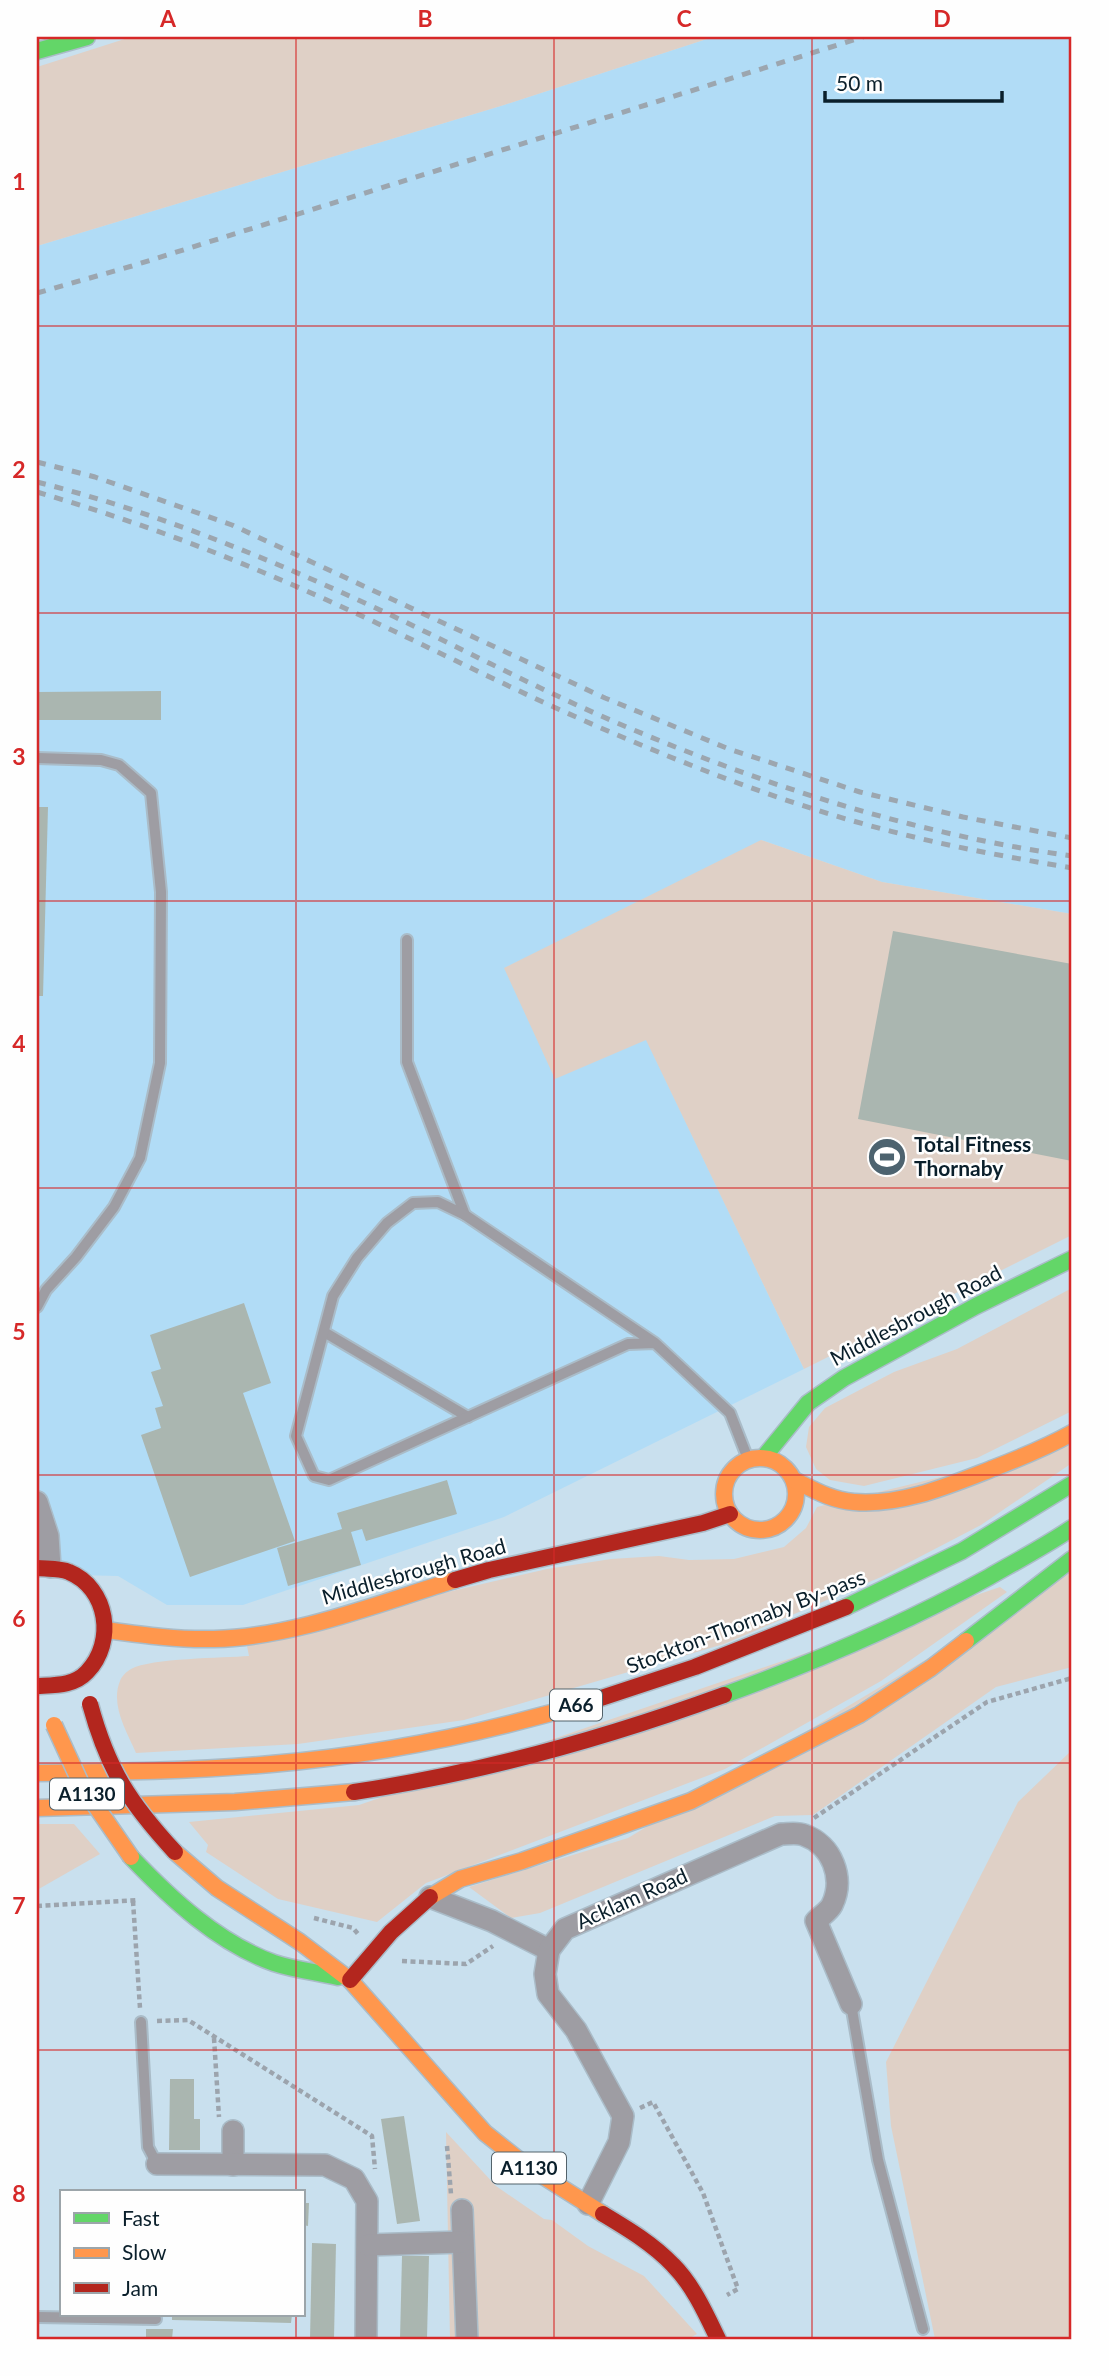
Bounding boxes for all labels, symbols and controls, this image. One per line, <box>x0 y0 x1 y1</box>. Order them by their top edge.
text: A <box>159 4 177 32</box>
text: B <box>417 4 433 32</box>
text: C <box>676 4 692 32</box>
text: D <box>933 4 951 32</box>
scale bar <box>825 60 1002 104</box>
text: 50 m <box>836 70 883 95</box>
text: 1 <box>12 167 26 195</box>
text: 2 <box>12 455 26 483</box>
text: 3 <box>12 742 26 770</box>
text: 4 <box>12 1029 26 1057</box>
place label: Total Fitness Thornaby <box>914 1131 1031 1180</box>
sports icon: Total Fitness Thornaby <box>866 1136 908 1178</box>
street label: Middlesbrough Road <box>825 1259 1005 1370</box>
text: 5 <box>12 1317 26 1345</box>
street label: Middlesbrough Road <box>319 1532 508 1609</box>
street label: Stockton-Thornaby By-pass <box>623 1563 868 1678</box>
text: 6 <box>12 1604 26 1632</box>
road number: A66 <box>550 1690 602 1721</box>
road number: A1130 <box>50 1778 124 1810</box>
street label: Acklam Road <box>572 1862 691 1933</box>
text: 7 <box>12 1891 26 1919</box>
road number: A1130 <box>492 2152 566 2184</box>
text: 8 <box>12 2179 26 2207</box>
legend <box>60 2190 304 2316</box>
text: Fast <box>122 2205 160 2230</box>
text: Slow <box>122 2239 167 2264</box>
text: Jam <box>122 2275 158 2300</box>

